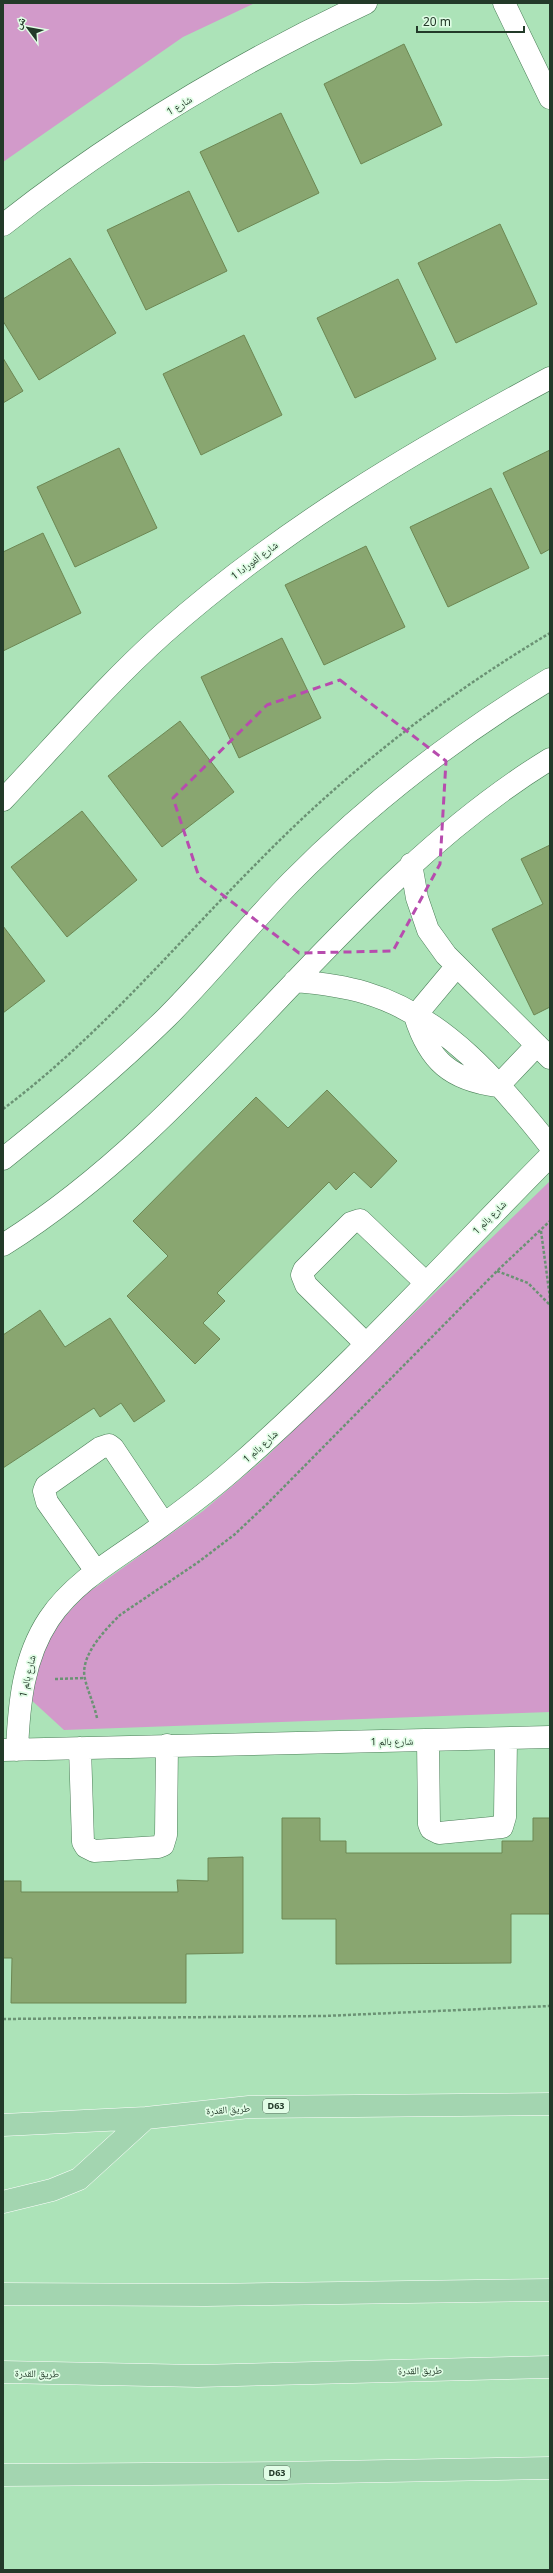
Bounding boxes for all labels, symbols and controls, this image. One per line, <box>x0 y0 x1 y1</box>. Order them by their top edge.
north arrow <box>8 8 48 48</box>
scale bar <box>417 8 524 34</box>
text: ش <box>10 13 30 32</box>
text: 20 m <box>423 13 451 30</box>
street label: شارع 1 <box>164 92 195 118</box>
street label: شارع ألفورادا 1 <box>228 537 281 582</box>
street label: شارع بالم 1 <box>469 1197 510 1238</box>
street label: شارع بالم 1 <box>239 1426 282 1466</box>
street label: شارع بالم 1 <box>15 1653 40 1699</box>
street label: شارع بالم 1 <box>371 1734 414 1749</box>
road number: D63 <box>263 2099 289 2113</box>
street label: طريق القدرة <box>205 2100 251 2118</box>
street label: طريق القدرة <box>398 2363 443 2377</box>
street label: طريق القدرة <box>15 2366 60 2380</box>
road number: D63 <box>264 2466 290 2480</box>

